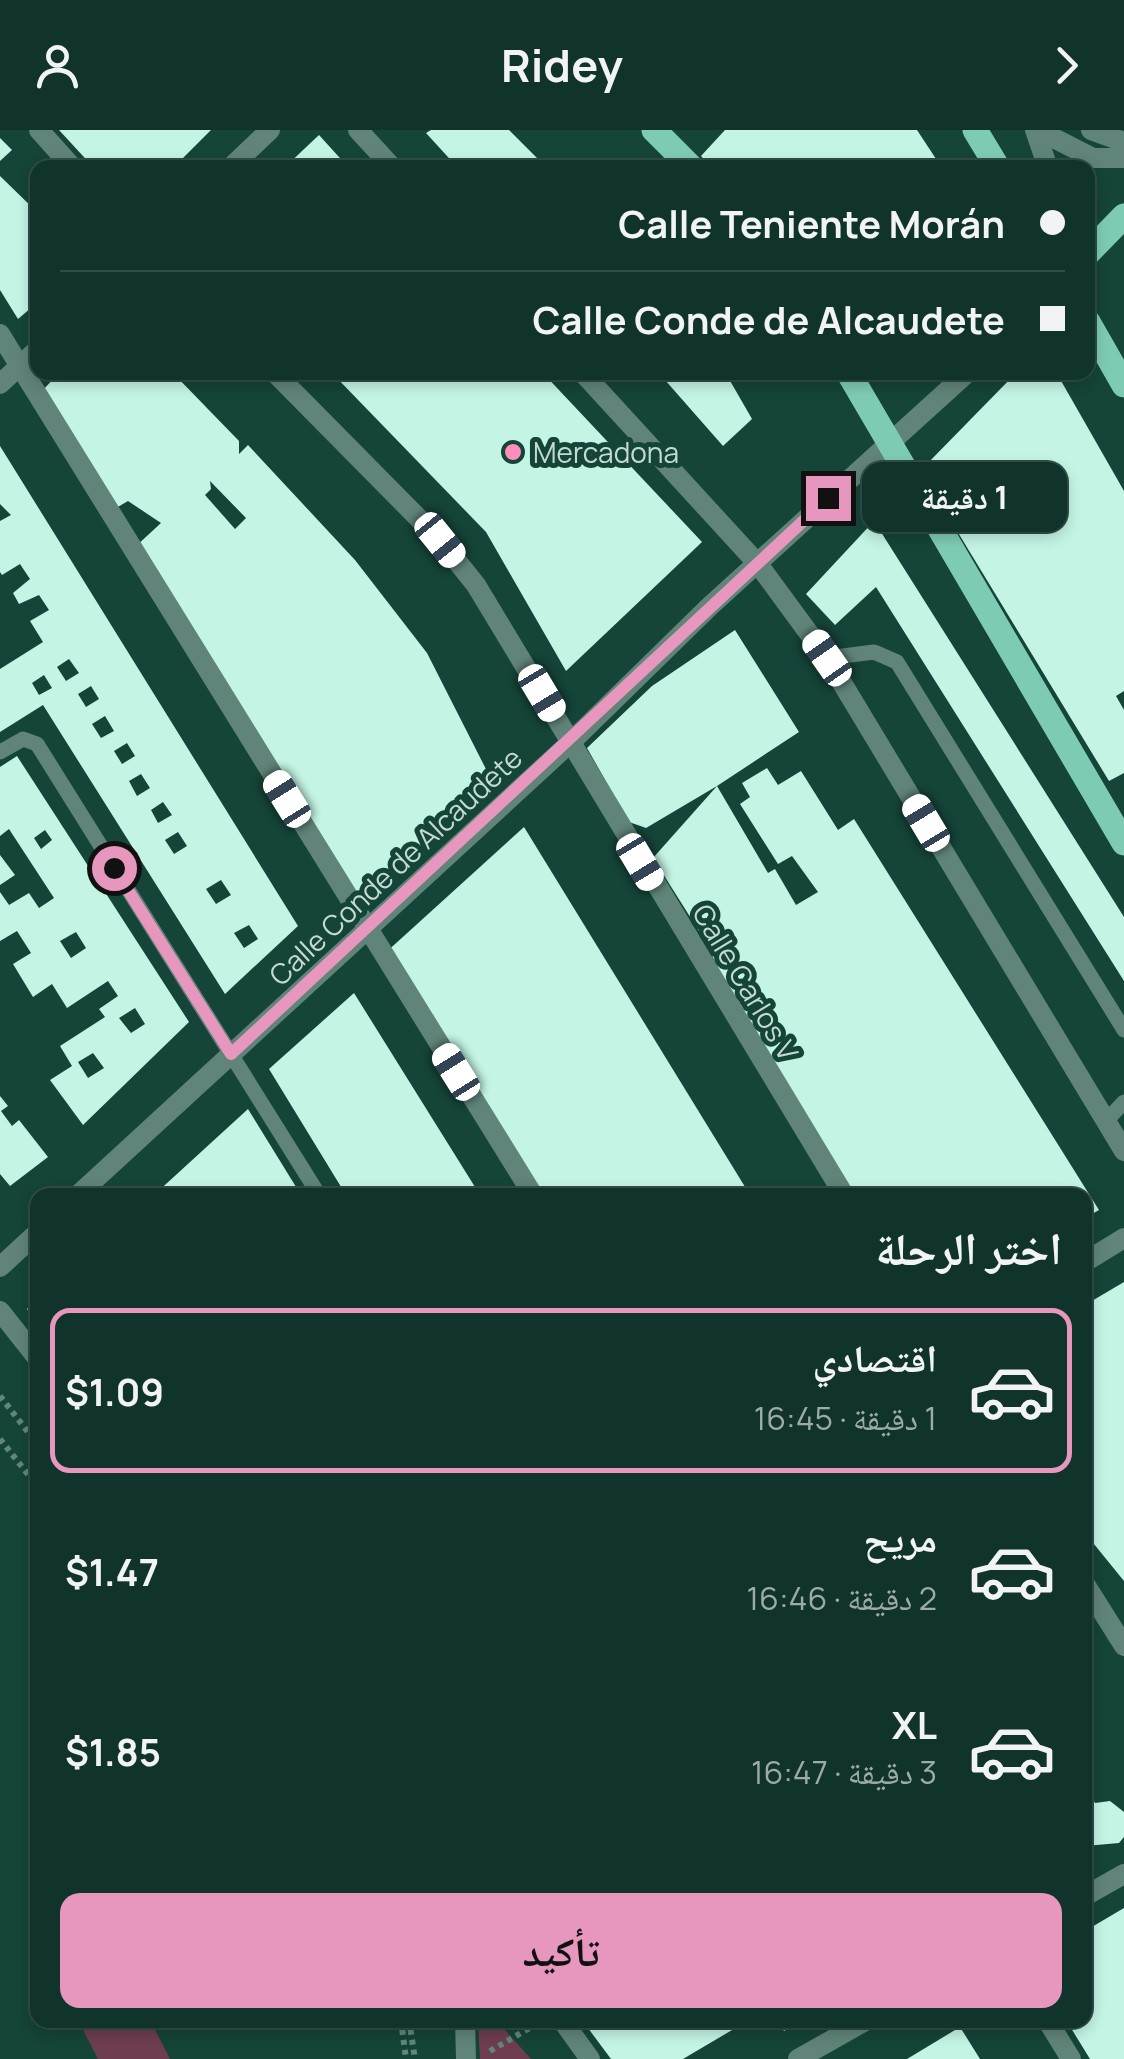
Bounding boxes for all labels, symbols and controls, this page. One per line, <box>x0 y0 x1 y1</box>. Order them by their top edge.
text: Ridey <box>501 34 623 96</box>
icon: person <box>30 38 85 93</box>
icon: forward <box>1039 38 1094 93</box>
text: Calle Teniente Morán <box>618 197 1005 249</box>
text: Calle Conde de Alcaudete <box>532 293 1005 345</box>
place label: Mercadona <box>533 433 679 471</box>
marker: Mercadona <box>502 441 524 463</box>
callout: 1 دقيقة <box>863 463 1068 533</box>
text: 1 دقيقة <box>921 475 1008 519</box>
route end <box>806 476 851 521</box>
car <box>409 507 471 573</box>
car <box>798 625 856 691</box>
car <box>514 660 570 726</box>
street label: Calle Conde de Alcaudete <box>260 739 530 993</box>
car <box>258 766 316 832</box>
car <box>898 790 954 856</box>
car <box>612 829 668 895</box>
route start <box>92 846 137 891</box>
street label: Calle Carlos V <box>684 897 808 1067</box>
car <box>427 1039 485 1105</box>
text: اختر الرحلة <box>876 1217 1062 1279</box>
text: اقتصادي <box>813 1331 937 1383</box>
icon: car <box>967 1346 1057 1436</box>
text: $1.09 <box>65 1365 164 1417</box>
text: 1 دقيقة · 16:45 <box>754 1396 937 1440</box>
text: مريح <box>863 1511 937 1563</box>
icon: car <box>967 1526 1057 1616</box>
text: $1.47 <box>65 1545 159 1597</box>
text: 2 دقيقة · 16:46 <box>747 1576 937 1620</box>
text: XL <box>892 1698 937 1750</box>
icon: car <box>967 1706 1057 1796</box>
text: $1.85 <box>65 1725 161 1777</box>
text: 3 دقيقة · 16:47 <box>751 1750 937 1794</box>
button: تأكيد <box>60 1893 1062 2008</box>

